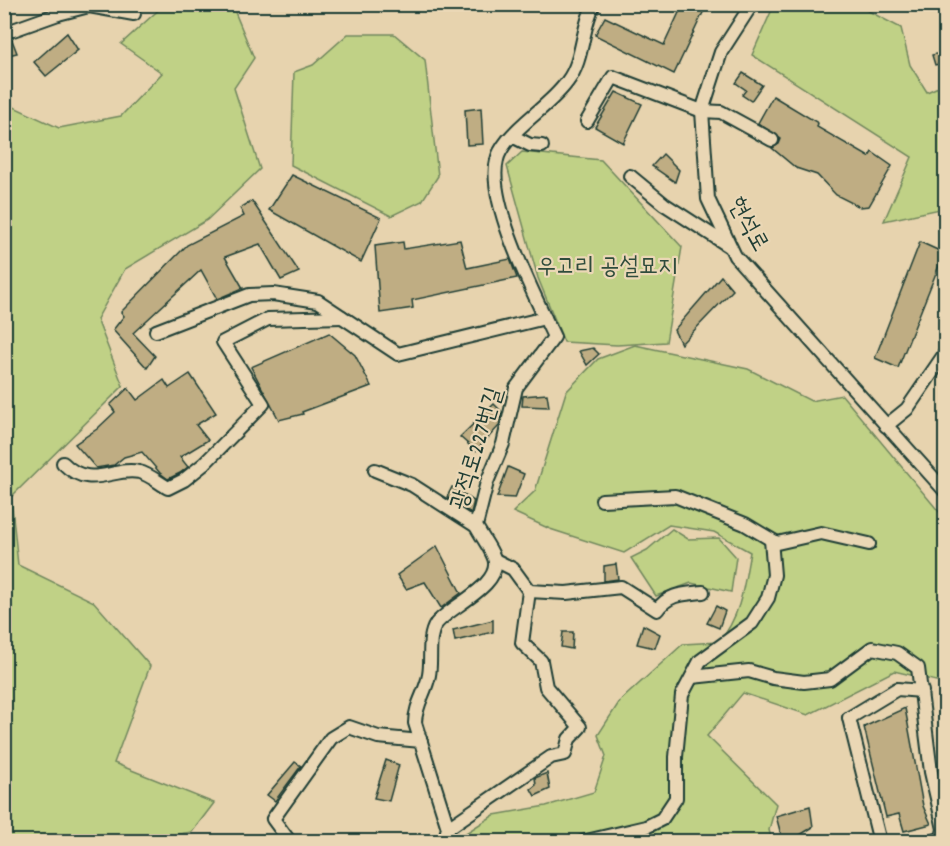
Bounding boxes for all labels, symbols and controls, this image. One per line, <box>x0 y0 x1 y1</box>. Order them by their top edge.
street label: 현석로 <box>718 191 776 259</box>
park label: 우고리 공설묘지 <box>537 251 677 285</box>
street label: 광적로227번길 <box>443 383 513 515</box>

